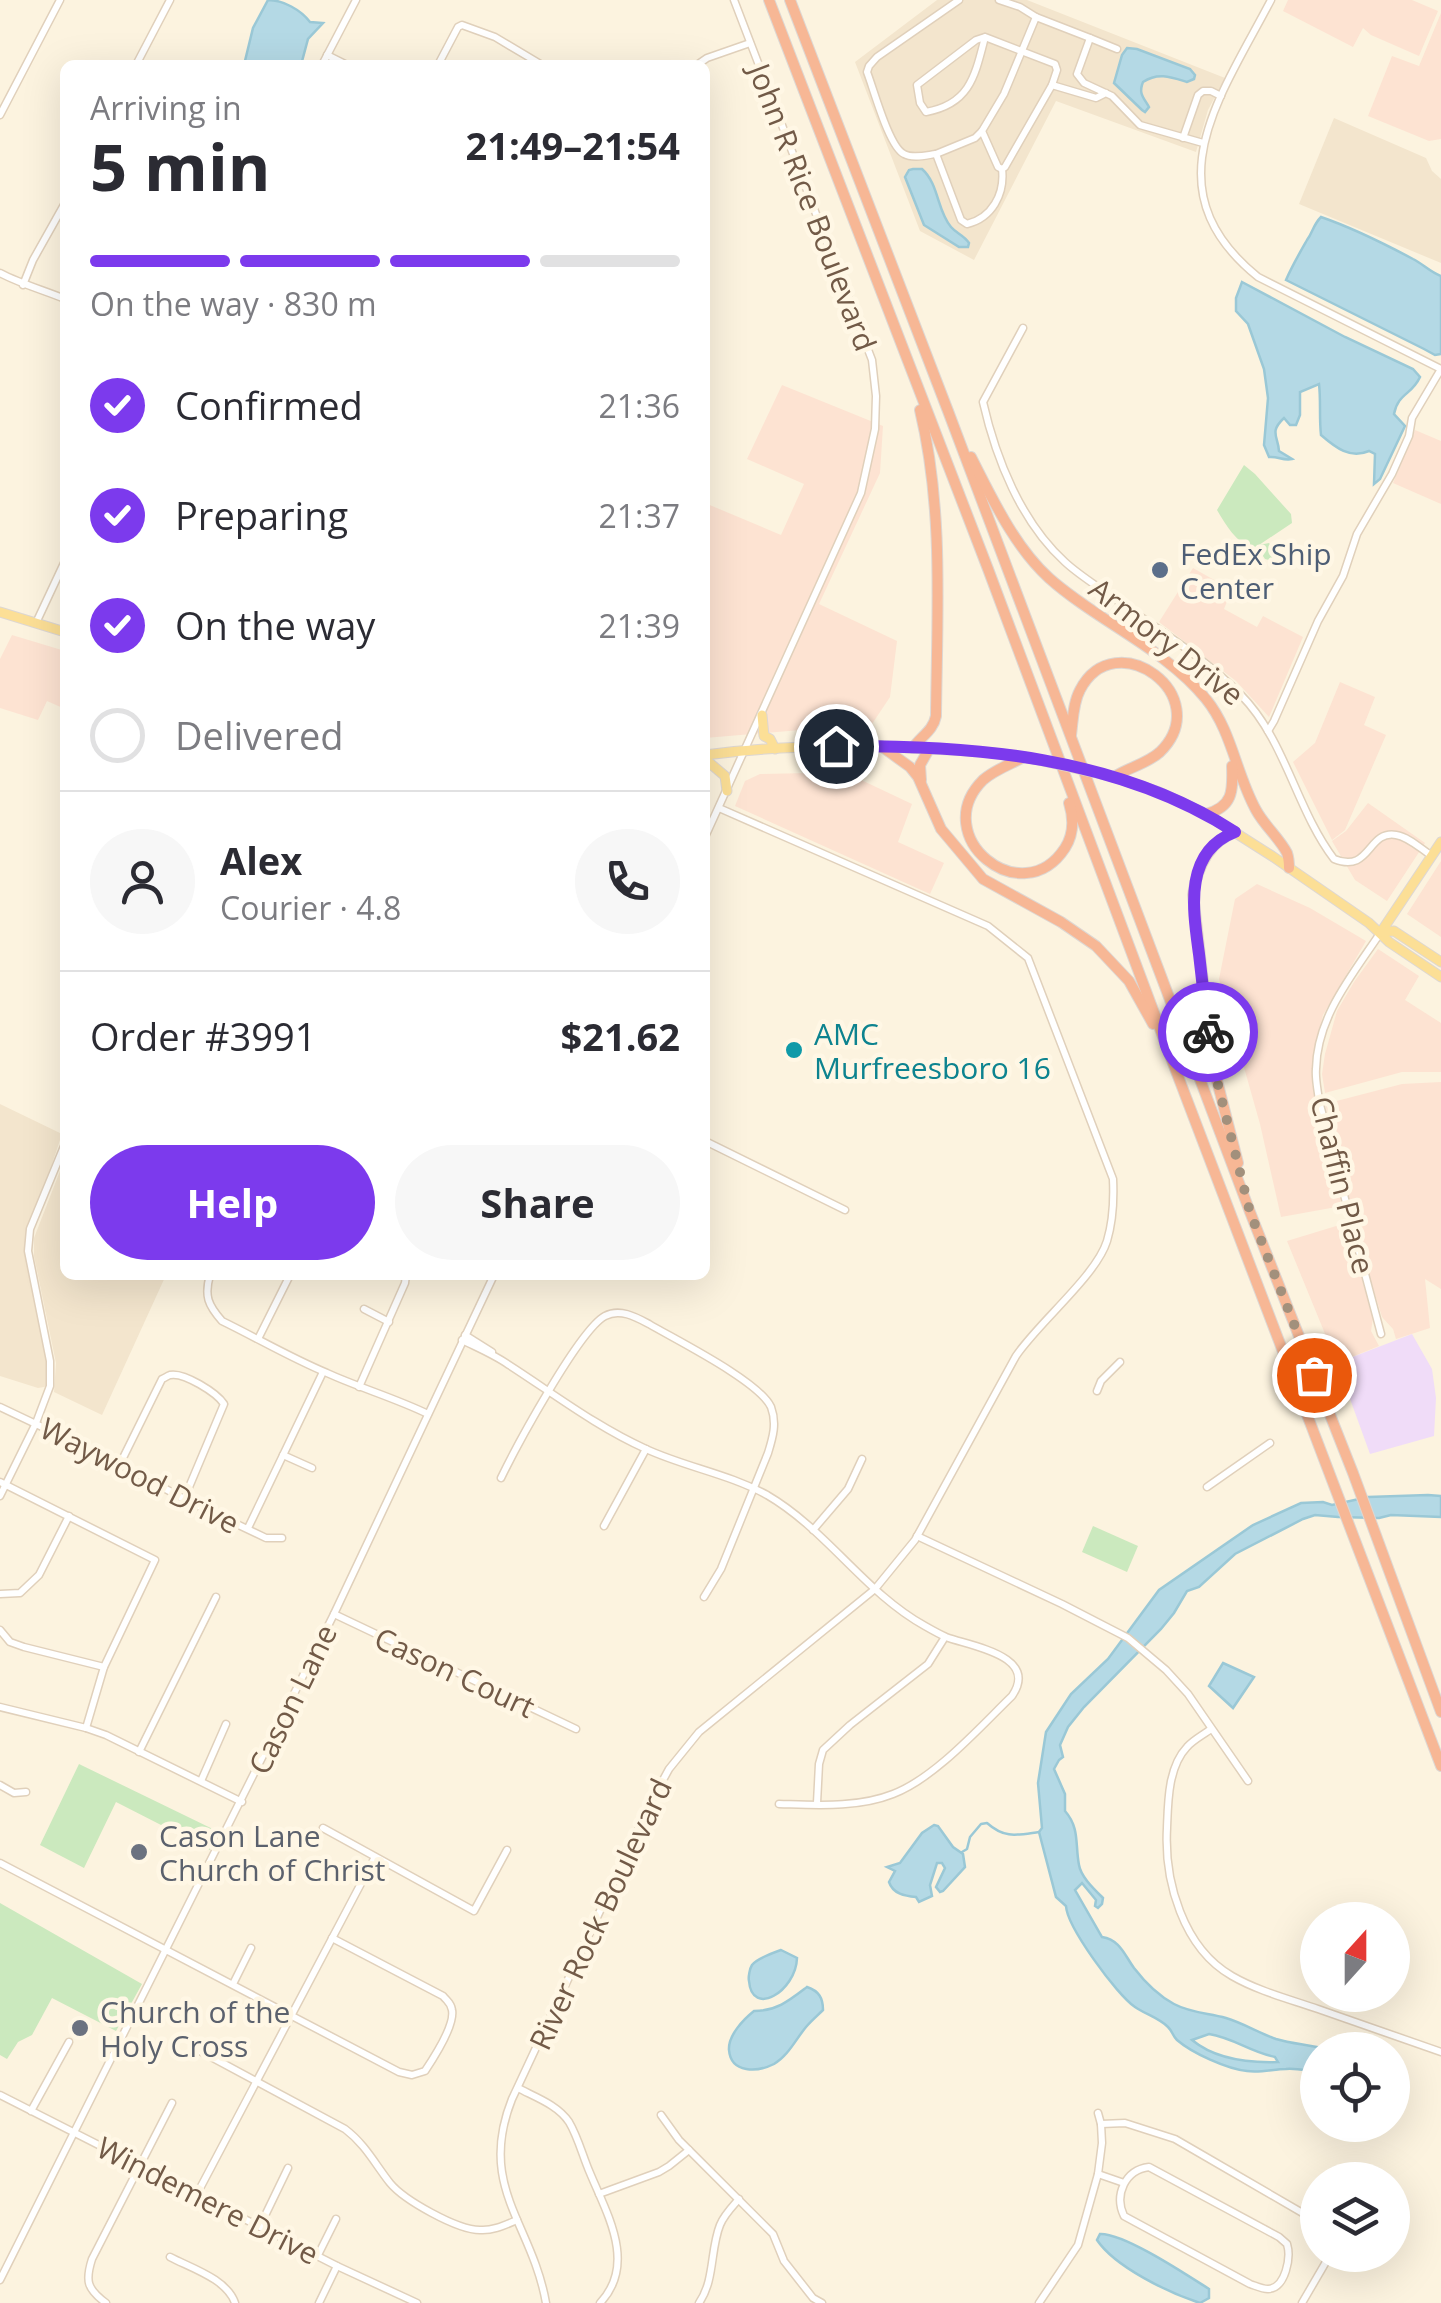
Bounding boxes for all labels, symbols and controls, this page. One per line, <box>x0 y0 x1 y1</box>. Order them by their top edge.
street label: John R Rice Boulevard <box>738 55 887 357</box>
text: Arriving in <box>90 86 242 129</box>
text: 21:49–21:54 <box>466 119 680 171</box>
text: 5 min <box>90 122 270 210</box>
text: On the way · 830 m <box>90 282 377 325</box>
icon: check <box>90 378 145 433</box>
text: Confirmed <box>175 379 363 431</box>
text: 21:36 <box>598 384 680 427</box>
icon: check <box>90 488 145 543</box>
text: Preparing <box>175 489 348 541</box>
text: 21:37 <box>598 494 680 537</box>
place label: FedEx Ship Center <box>1180 533 1332 608</box>
marker: FedEx Ship Center <box>1149 559 1171 581</box>
street label: Armory Drive <box>1081 568 1253 714</box>
icon: check <box>90 598 145 653</box>
text: On the way <box>175 599 375 651</box>
text: 21:39 <box>598 604 680 647</box>
pin <box>794 704 879 789</box>
text: Delivered <box>175 709 344 761</box>
icon: home <box>809 719 864 774</box>
button: person <box>90 829 195 934</box>
button: phone <box>575 829 680 934</box>
text: Alex <box>220 834 302 886</box>
text: Courier · 4.8 <box>220 886 401 929</box>
courier <box>1158 982 1258 1082</box>
icon: bike <box>1181 1005 1236 1060</box>
text: Order #3991 <box>90 1010 317 1062</box>
text: $21.62 <box>561 1010 680 1062</box>
place label: AMC Murfreesboro 16 <box>814 1013 1051 1088</box>
marker: AMC Murfreesboro 16 <box>783 1039 805 1061</box>
street label: Chaffin Place <box>1301 1092 1385 1278</box>
button: Help <box>90 1145 375 1260</box>
button: Share <box>395 1145 680 1260</box>
pin <box>1272 1333 1357 1418</box>
icon: bag <box>1287 1348 1342 1403</box>
street label: Waywood Drive <box>33 1407 247 1543</box>
street label: Cason Lane <box>238 1617 346 1781</box>
street label: Cason Court <box>368 1617 542 1727</box>
street label: River Rock Boulevard <box>519 1772 681 2056</box>
place label: Cason Lane Church of Christ <box>159 1815 386 1890</box>
marker: Cason Lane Church of Christ <box>128 1841 150 1863</box>
north arrow <box>1300 1902 1410 2012</box>
map controls <box>1300 1902 1410 2272</box>
place label: Church of the Holy Cross <box>100 1991 290 2066</box>
marker: Church of the Holy Cross <box>69 2017 91 2039</box>
button: locate <box>1300 2032 1410 2142</box>
street label: Windemere Drive <box>90 2126 326 2274</box>
button: layers <box>1300 2162 1410 2272</box>

